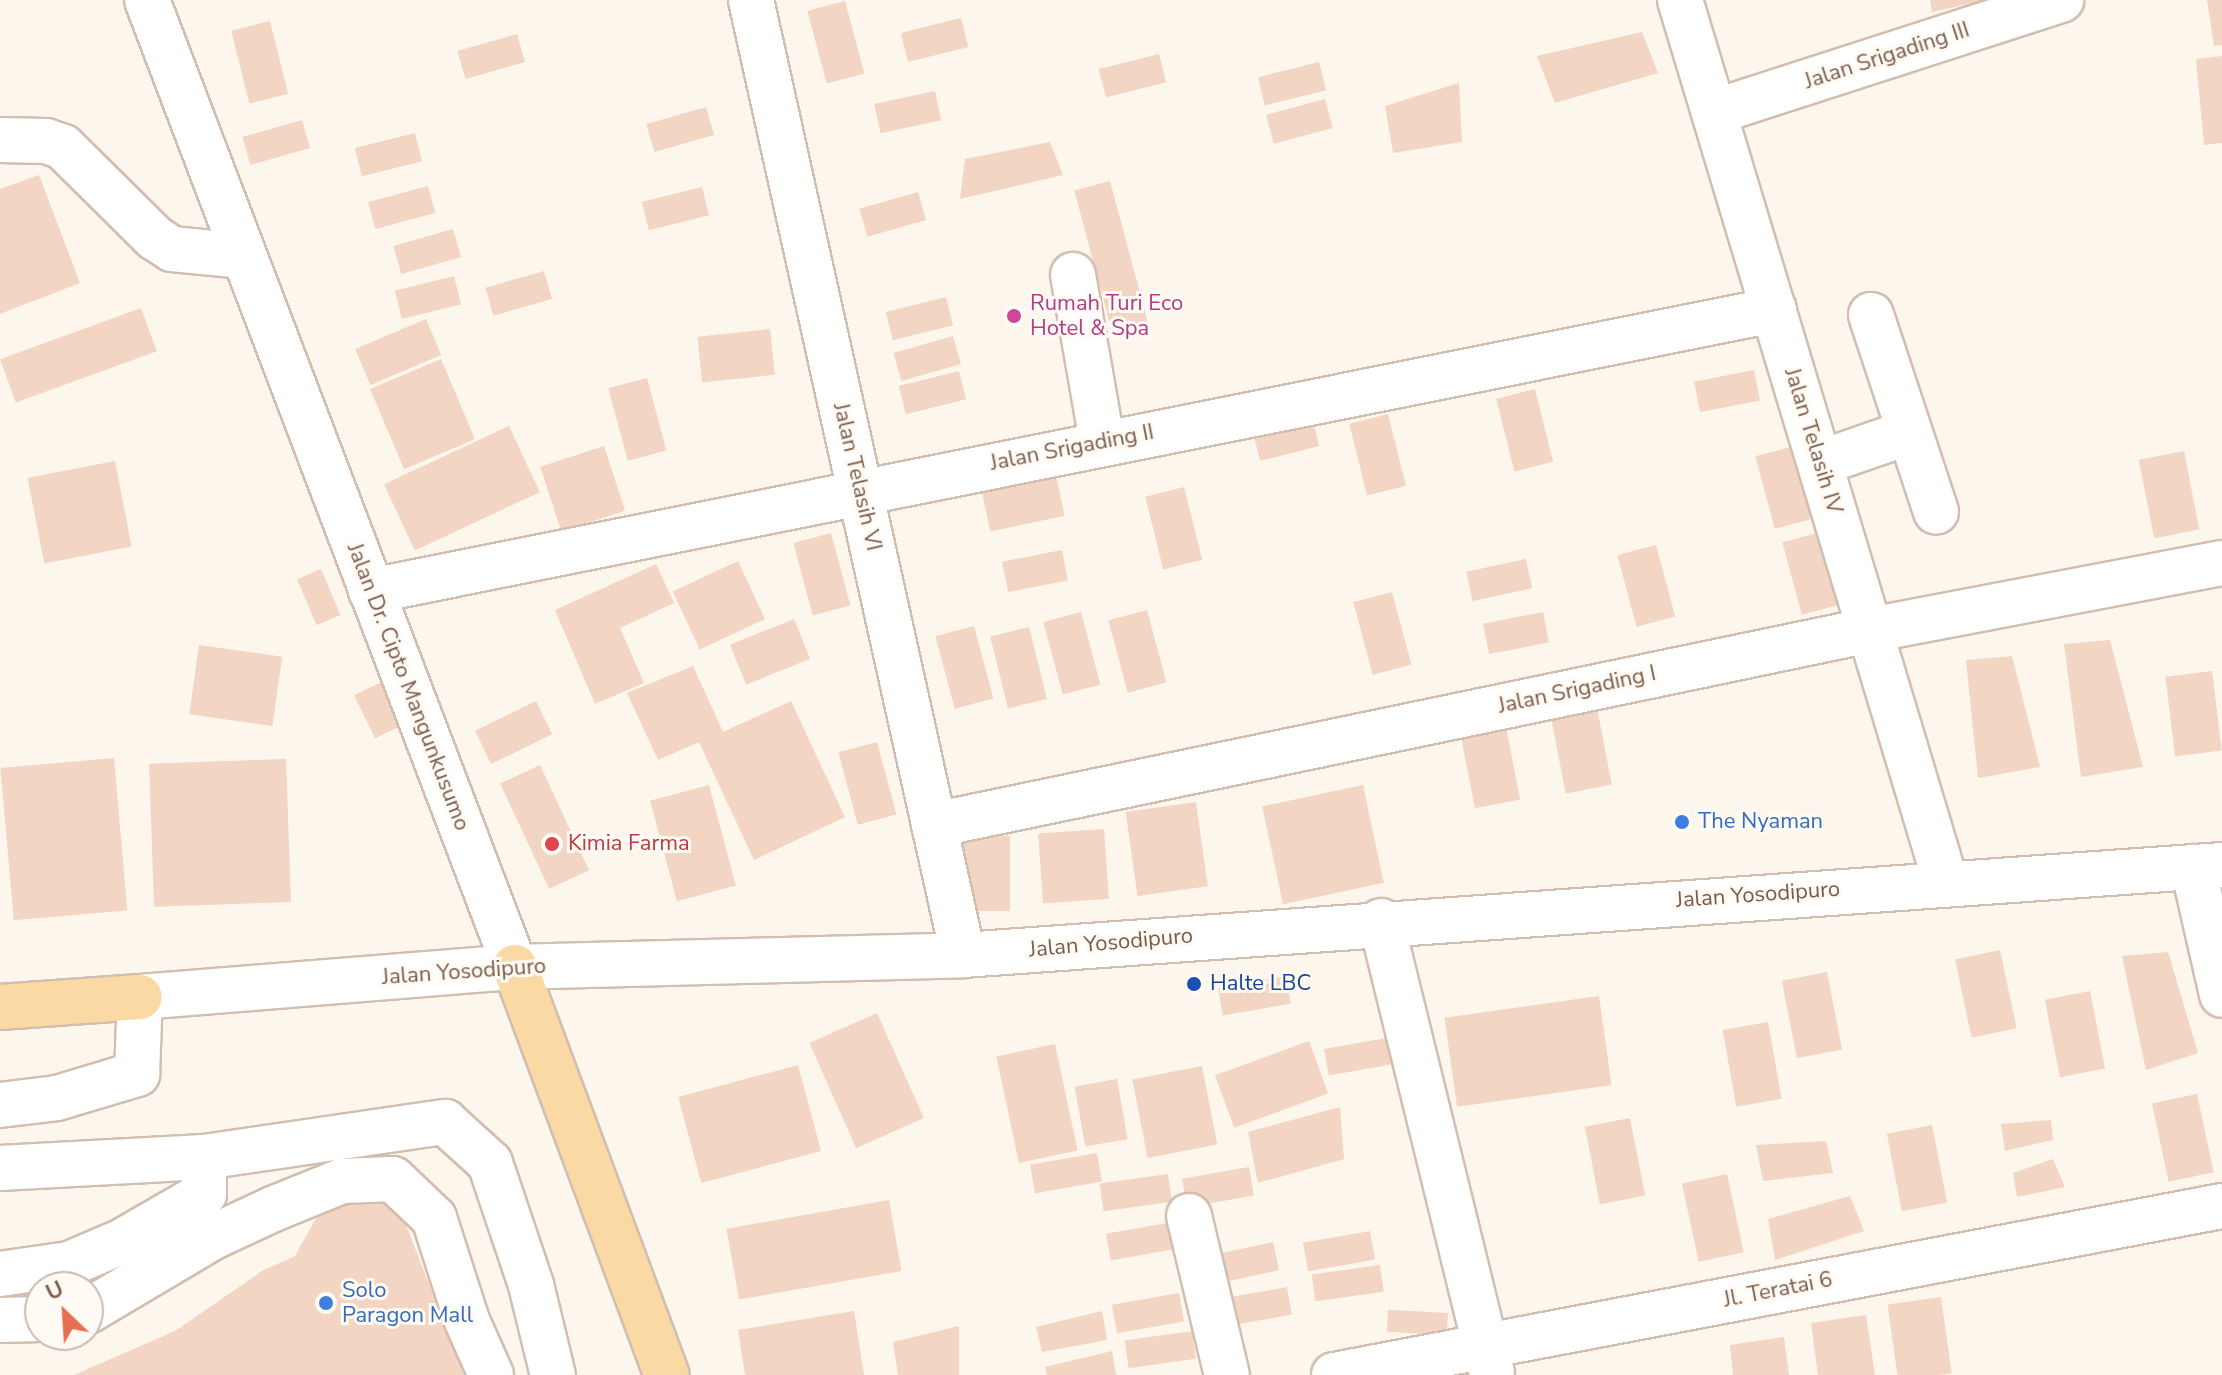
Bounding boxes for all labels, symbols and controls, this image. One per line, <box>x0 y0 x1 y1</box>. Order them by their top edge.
street label: Jalan Srigading III <box>1801 17 1973 95</box>
place label: Rumah Turi Eco Hotel & Spa <box>1030 290 1183 342</box>
marker: Rumah Turi Eco Hotel & Spa <box>1005 307 1023 325</box>
street label: Jalan Telasih IV <box>1778 365 1848 517</box>
street label: Jalan Telasih VI <box>827 400 887 554</box>
street label: Jalan Srigading II <box>988 419 1156 477</box>
street label: Jalan Dr. Cipto Mangunkusumo <box>341 540 475 834</box>
street label: Jalan Srigading I <box>1496 660 1658 720</box>
place label: The Nyaman <box>1698 809 1823 835</box>
marker: The Nyaman <box>1673 813 1691 831</box>
place label: Kimia Farma <box>568 831 690 857</box>
marker: Kimia Farma <box>543 835 561 853</box>
street label: Jalan Yosodipuro <box>1675 876 1841 914</box>
street label: Jalan Yosodipuro <box>1028 923 1194 963</box>
street label: Jalan Yosodipuro <box>381 953 547 991</box>
place label: Halte LBC <box>1210 971 1311 997</box>
marker: Halte LBC <box>1185 975 1203 993</box>
street label: Jl. Teratai 6 <box>1721 1266 1835 1314</box>
north arrow <box>24 1271 104 1351</box>
text: U <box>41 1274 68 1308</box>
place label: Solo Paragon Mall <box>342 1277 473 1328</box>
marker: Solo Paragon Mall <box>317 1294 335 1312</box>

